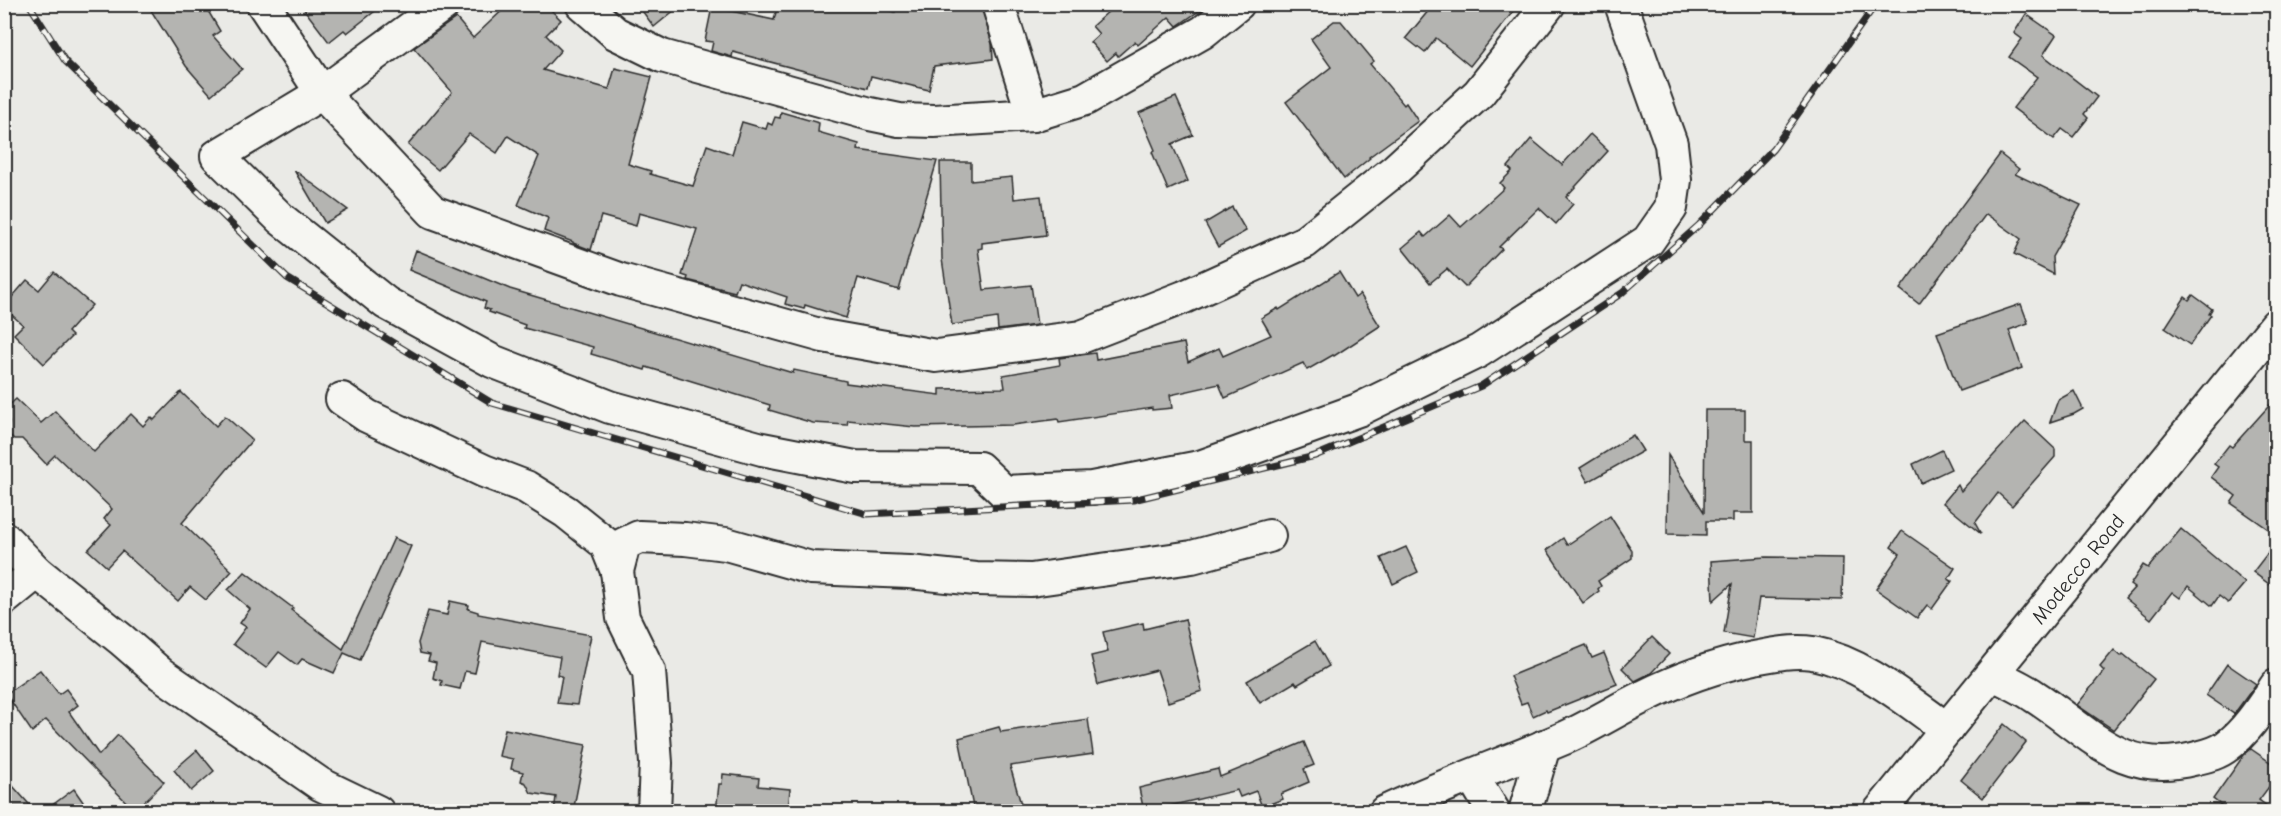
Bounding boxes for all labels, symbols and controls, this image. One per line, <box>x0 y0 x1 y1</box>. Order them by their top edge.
street label: Modecco Road <box>2026 509 2130 629</box>

